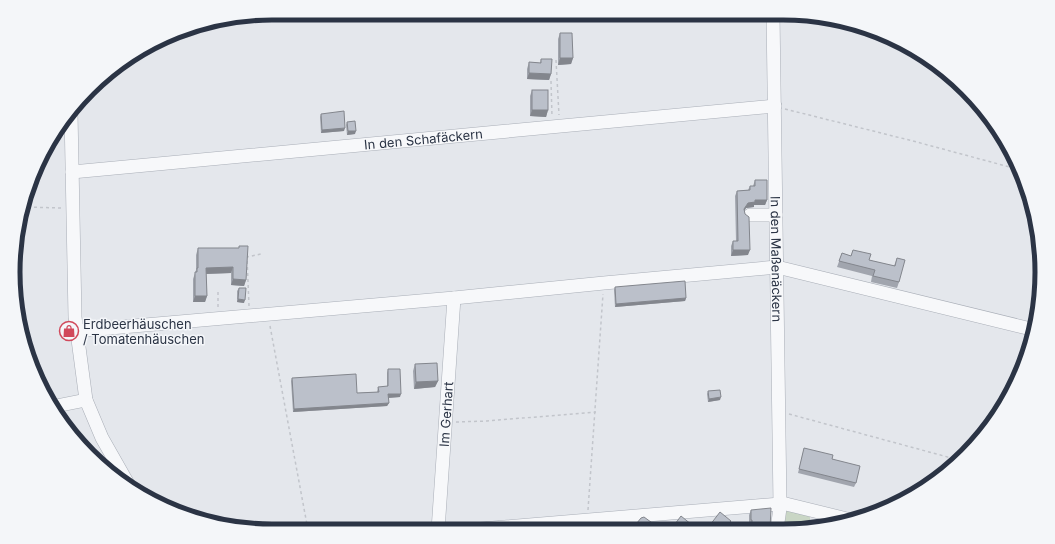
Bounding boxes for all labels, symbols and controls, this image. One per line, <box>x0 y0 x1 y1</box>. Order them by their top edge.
street label: In den Schafäckern <box>363 125 484 153</box>
street label: In den Maßenäckern <box>768 196 785 322</box>
place label: Erdbeerhäuschen / Tomatenhäuschen <box>83 316 205 347</box>
shop icon: Erdbeerhäuschen / Tomatenhäuschen <box>58 320 80 342</box>
street label: Im Gerhart <box>436 381 456 447</box>

